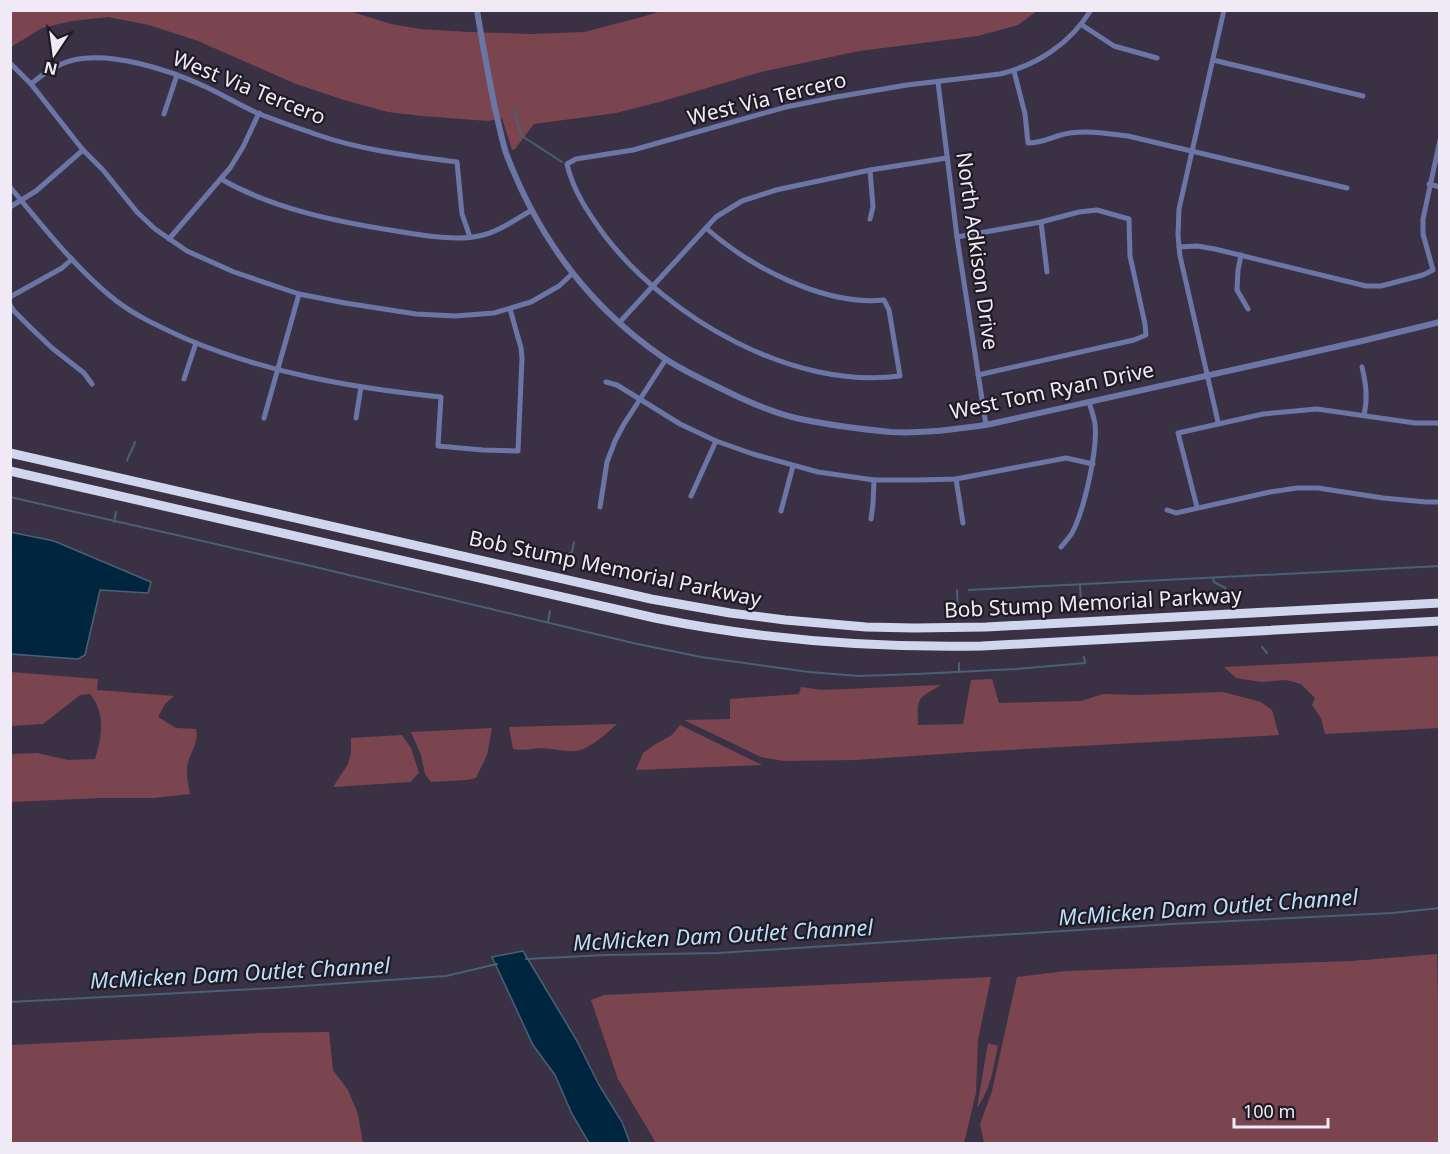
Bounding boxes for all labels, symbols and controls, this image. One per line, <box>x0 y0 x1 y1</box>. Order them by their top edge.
north arrow <box>24 24 84 84</box>
street label: West Via Tercero <box>169 44 330 130</box>
text: N <box>42 56 59 81</box>
street label: West Via Tercero <box>685 65 849 131</box>
street label: North Adkison Drive <box>950 150 1006 352</box>
street label: West Tom Ryan Drive <box>947 355 1156 425</box>
street label: Bob Stump Memorial Parkway <box>466 523 764 613</box>
street label: Bob Stump Memorial Parkway <box>943 580 1243 624</box>
water label: McMicken Dam Outlet Channel <box>1057 880 1360 931</box>
water label: McMicken Dam Outlet Channel <box>572 911 875 957</box>
water label: McMicken Dam Outlet Channel <box>89 949 392 995</box>
scale bar <box>1234 1091 1328 1129</box>
text: 100 m <box>1243 1099 1295 1123</box>

